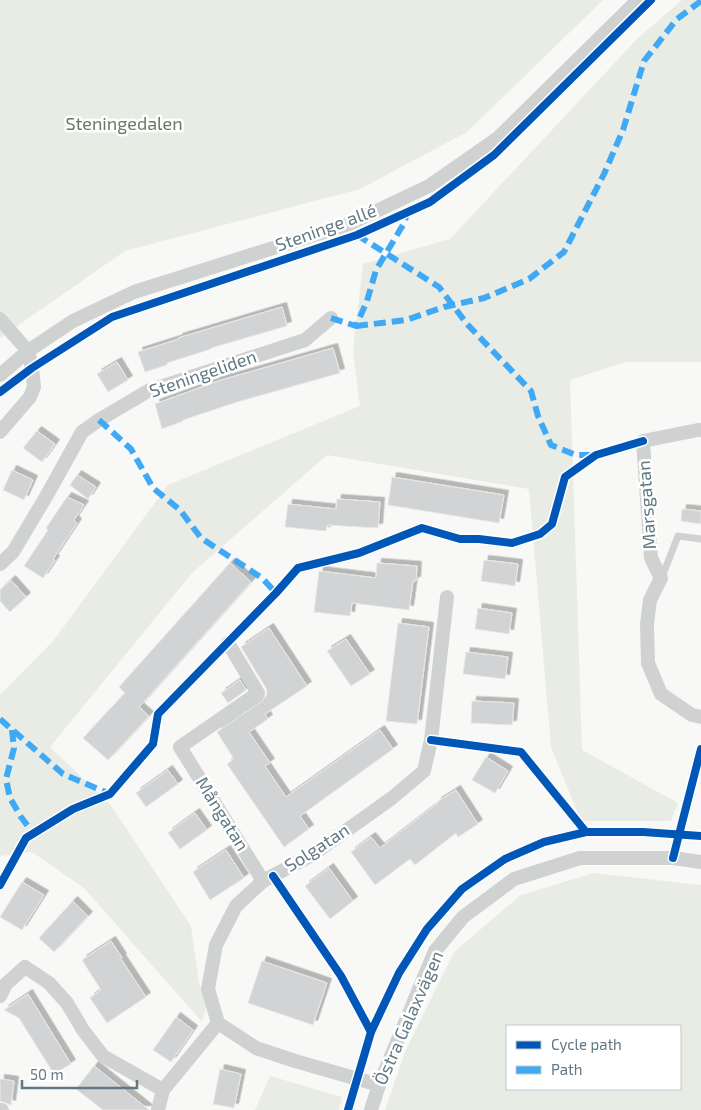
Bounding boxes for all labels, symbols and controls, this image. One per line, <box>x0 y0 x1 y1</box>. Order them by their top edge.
park label: Steningedalen <box>65 112 183 134</box>
street label: Steninge allé <box>272 199 379 255</box>
street label: Steningeliden <box>146 344 259 402</box>
street label: Marsgatan <box>632 460 660 550</box>
street label: Mångatan <box>191 772 254 855</box>
street label: Solgatan <box>280 818 353 876</box>
street label: Östra Galaxvägen <box>369 947 448 1088</box>
legend <box>506 1025 681 1090</box>
text: Cycle path <box>551 1035 622 1053</box>
scale bar <box>22 1058 138 1090</box>
text: Path <box>551 1060 582 1078</box>
text: 50 m <box>30 1065 64 1083</box>

